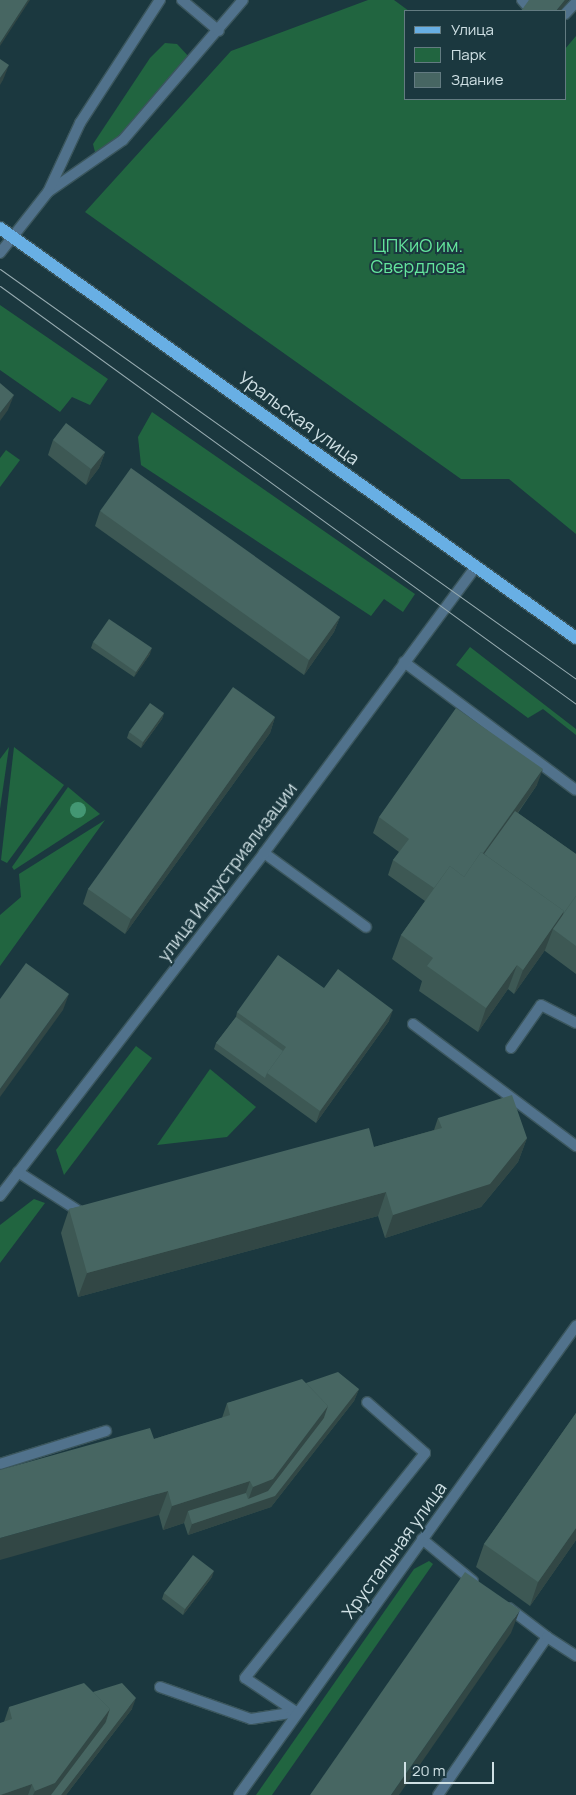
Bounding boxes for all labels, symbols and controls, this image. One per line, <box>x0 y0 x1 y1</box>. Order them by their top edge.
legend <box>404 10 566 100</box>
text: Улица <box>451 19 494 40</box>
text: Парк <box>451 44 486 65</box>
text: Здание <box>451 69 503 90</box>
park label: ЦПКиО им. Свердлова <box>370 235 466 278</box>
street label: Уральская улица <box>234 367 364 469</box>
street label: улица Индустриализации <box>153 778 301 966</box>
street label: Хрустальная улица <box>337 1477 451 1623</box>
scale bar <box>406 1752 496 1784</box>
text: 20 m <box>412 1760 445 1781</box>

